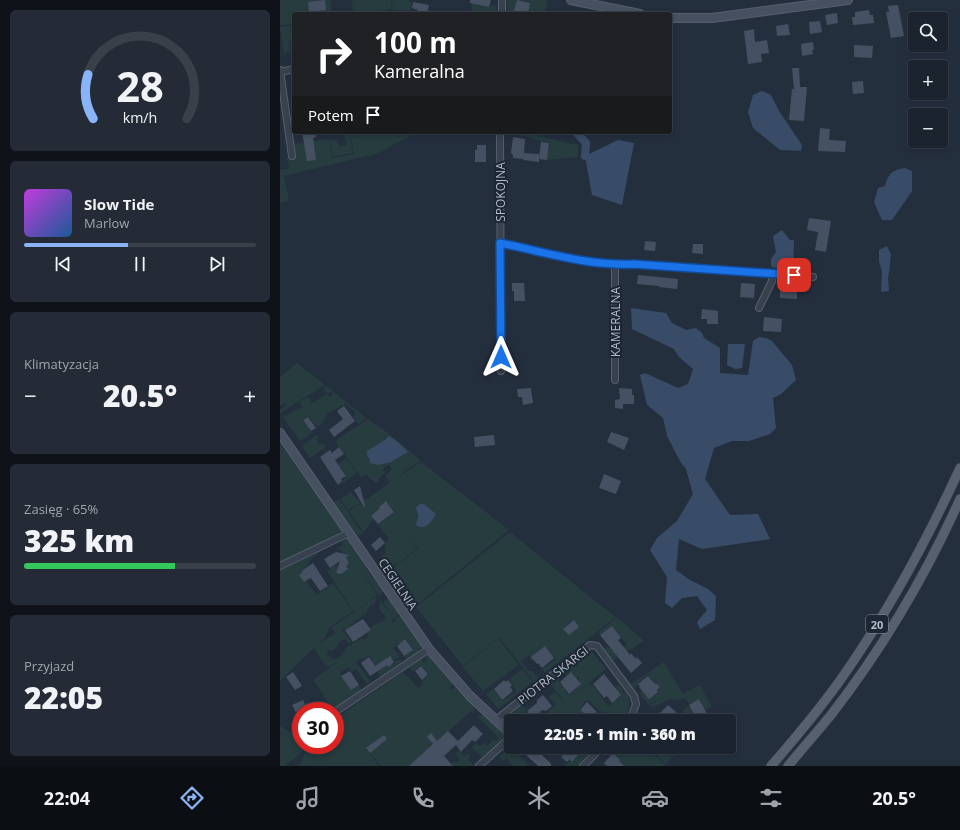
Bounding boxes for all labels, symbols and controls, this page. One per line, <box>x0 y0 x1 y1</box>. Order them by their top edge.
map controls <box>908 12 948 148</box>
button: search <box>908 12 948 52</box>
text: 100 m <box>374 23 457 61</box>
icon: right <box>308 28 360 80</box>
text: 28 <box>116 57 164 113</box>
text: Kameralna <box>374 59 465 83</box>
button: + <box>908 60 948 100</box>
icon: arrive <box>362 104 384 126</box>
text: Potem <box>308 105 354 125</box>
text: km/h <box>123 107 157 126</box>
button: − <box>908 108 948 148</box>
street label: SPOKOJNA <box>492 162 509 222</box>
text: Slow Tide <box>84 194 154 214</box>
text: Marlow <box>84 214 129 232</box>
icon: previous <box>52 253 74 275</box>
icon: pause <box>129 253 151 275</box>
icon: next <box>206 253 228 275</box>
pin <box>777 258 811 292</box>
icon: arrive <box>783 264 805 286</box>
street label: KAMERALNA <box>607 286 624 357</box>
position arrow <box>480 336 522 378</box>
text: Klimatyzacja <box>24 355 99 373</box>
text: 20.5° <box>103 375 177 416</box>
text: − <box>24 380 37 410</box>
text: + <box>243 380 256 410</box>
text: Zasięg · 65% <box>24 500 98 518</box>
text: 325 km <box>24 520 134 561</box>
street label: CEGIELNIA <box>374 555 422 614</box>
road number: 20 <box>866 615 888 633</box>
street label: PIOTRA SKARGI <box>514 642 592 708</box>
text: Przyjazd <box>24 657 74 675</box>
text: 22:05 <box>24 677 103 718</box>
speed limit sign: 30 <box>292 702 344 754</box>
text: 22:05 · 1 min · 360 m <box>544 724 696 744</box>
icon: directions <box>178 784 206 812</box>
icon: music <box>294 784 322 812</box>
icon: phone <box>409 784 437 812</box>
icon: climate <box>525 784 553 812</box>
icon: car <box>641 784 669 812</box>
icon: filters <box>757 784 785 812</box>
text: 22:04 <box>44 786 90 810</box>
text: 20.5° <box>872 786 916 810</box>

